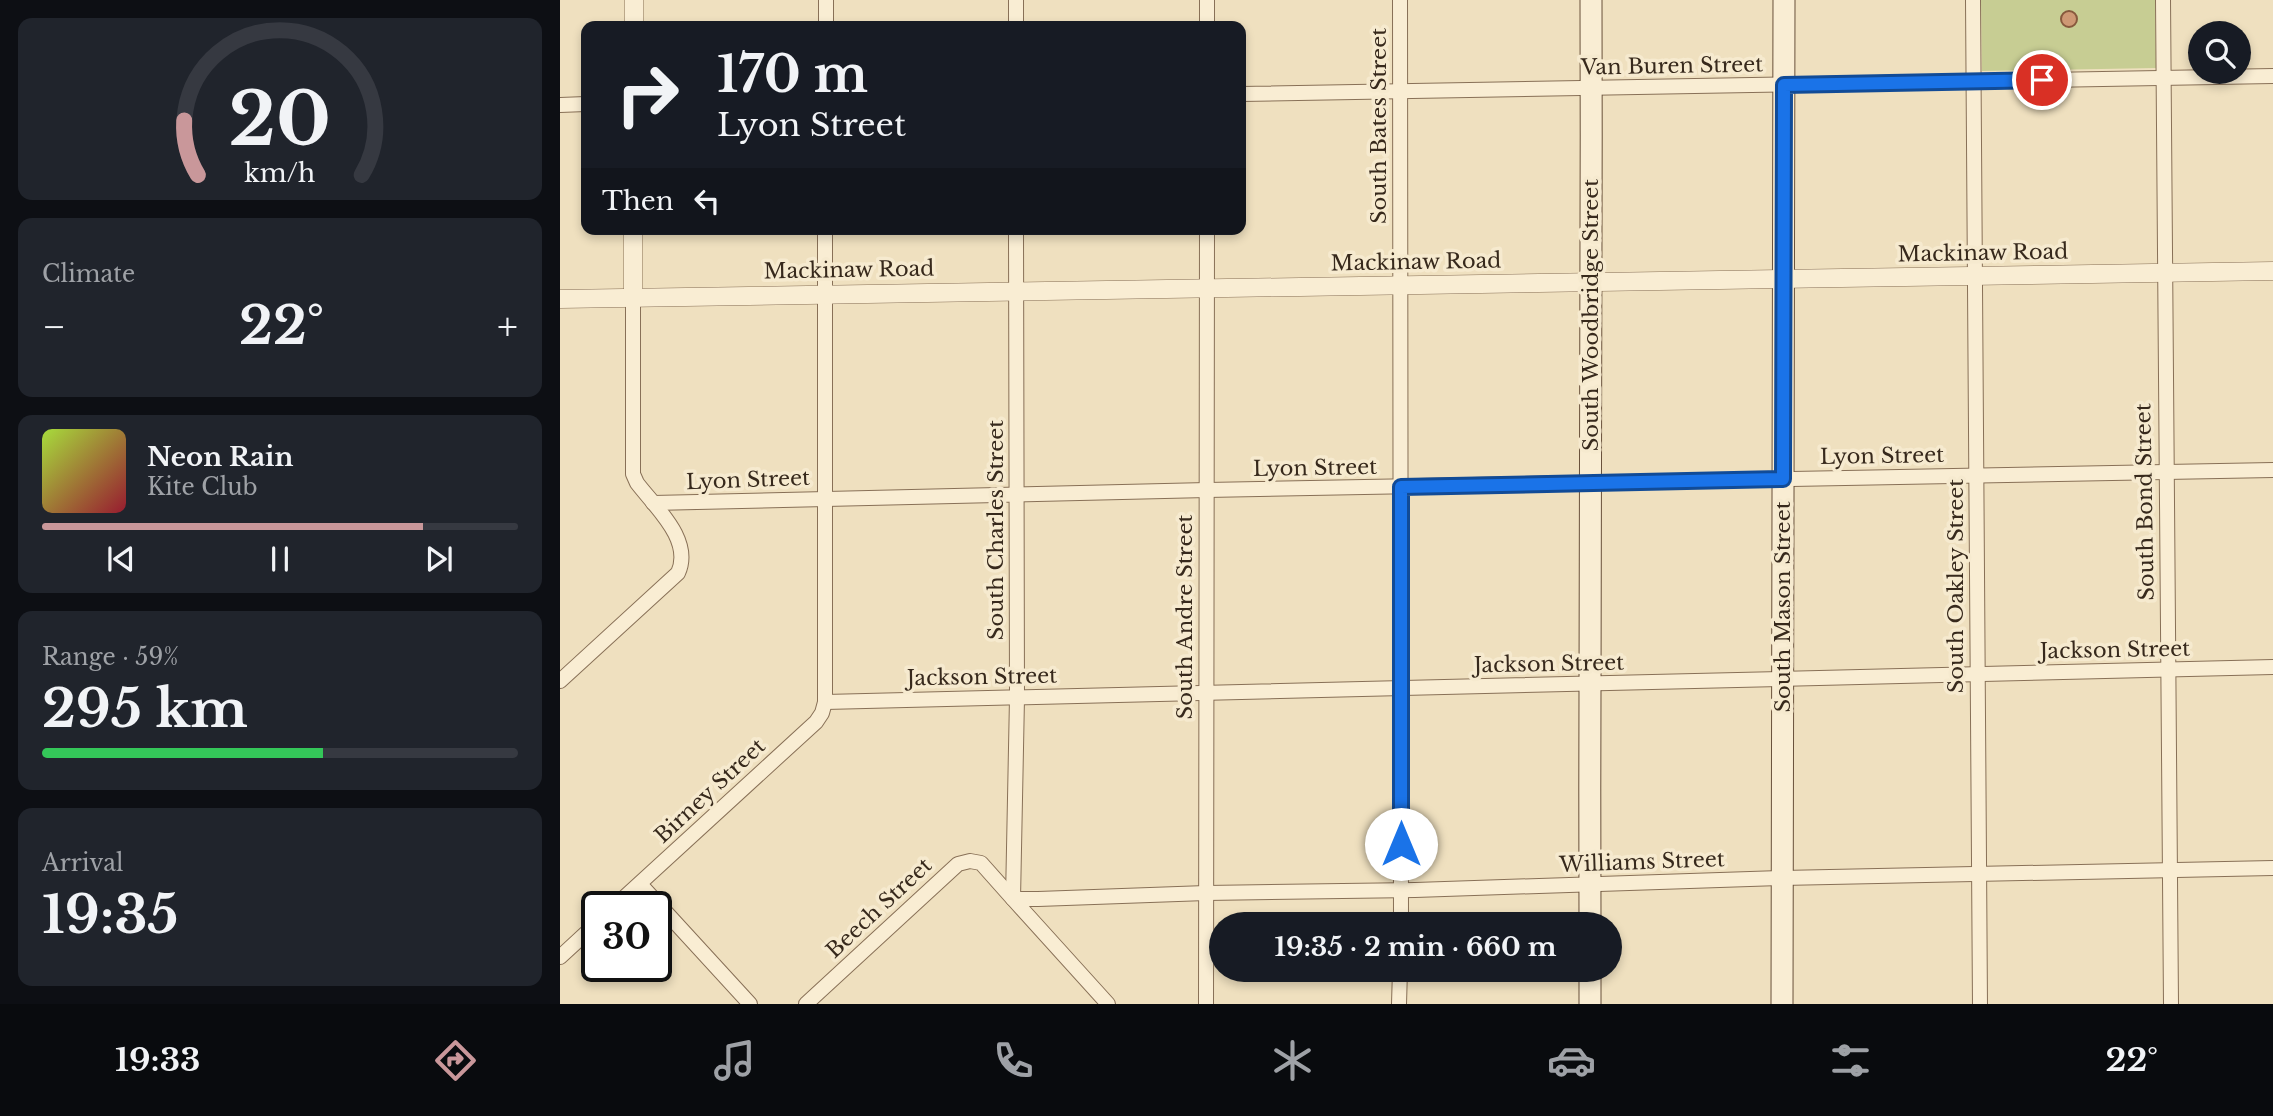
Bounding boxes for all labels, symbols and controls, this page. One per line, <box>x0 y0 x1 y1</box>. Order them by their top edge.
map controls <box>2188 21 2251 84</box>
button: search <box>2188 21 2251 84</box>
street label: South Bates Street <box>1366 28 1392 224</box>
text: 170 m <box>717 44 868 105</box>
icon: right <box>602 49 693 140</box>
pin <box>2012 50 2072 110</box>
street label: Van Buren Street <box>1580 51 1763 81</box>
icon: arrive <box>2023 61 2061 99</box>
text: 20 <box>229 74 331 165</box>
text: Lyon Street <box>717 105 906 145</box>
text: km/h <box>245 158 315 189</box>
street label: South Woodbridge Street <box>1578 179 1604 451</box>
icon: left <box>688 182 726 220</box>
text: Then <box>602 185 674 217</box>
street label: Mackinaw Road <box>1897 239 2069 267</box>
street label: Mackinaw Road <box>1330 248 1502 276</box>
street label: Mackinaw Road <box>763 256 935 284</box>
text: Climate <box>42 260 135 288</box>
text: 22° <box>239 294 324 358</box>
text: − <box>42 303 66 350</box>
text: + <box>497 303 518 350</box>
street label: South Bond Street <box>2130 403 2160 601</box>
street label: South Charles Street <box>983 420 1009 640</box>
text: Neon Rain <box>147 441 293 473</box>
street label: Lyon Street <box>1820 442 1944 470</box>
street label: Lyon Street <box>1253 454 1377 482</box>
street label: Lyon Street <box>686 465 811 495</box>
text: Kite Club <box>147 473 258 501</box>
street label: South Oakley Street <box>1943 479 1969 693</box>
street label: South Mason Street <box>1770 501 1796 713</box>
street label: South Andre Street <box>1172 515 1198 719</box>
icon: previous <box>102 540 140 578</box>
icon: pause <box>261 540 299 578</box>
icon: next <box>420 540 458 578</box>
street label: Jackson Street <box>2037 636 2190 664</box>
text: Range · 59% <box>42 643 179 671</box>
street label: Jackson Street <box>1471 650 1624 678</box>
street label: Jackson Street <box>904 663 1057 691</box>
text: 295 km <box>42 677 248 741</box>
street label: Birney Street <box>649 733 771 849</box>
position arrow <box>1364 807 1438 881</box>
street label: Williams Street <box>1558 846 1725 878</box>
text: Arrival <box>42 849 123 877</box>
street label: Beech Street <box>821 852 937 964</box>
text: 19:35 <box>42 883 179 947</box>
speed limit sign: 30 <box>581 891 672 982</box>
text: 19:35 · 2 min · 660 m <box>1275 931 1556 963</box>
icon: directions <box>431 1036 480 1085</box>
icon: music <box>710 1036 759 1085</box>
icon: phone <box>989 1036 1038 1085</box>
icon: climate <box>1268 1036 1317 1085</box>
icon: car <box>1547 1036 1596 1085</box>
icon: filters <box>1826 1036 1875 1085</box>
text: 19:33 <box>115 1040 200 1080</box>
text: 22° <box>2106 1040 2158 1080</box>

